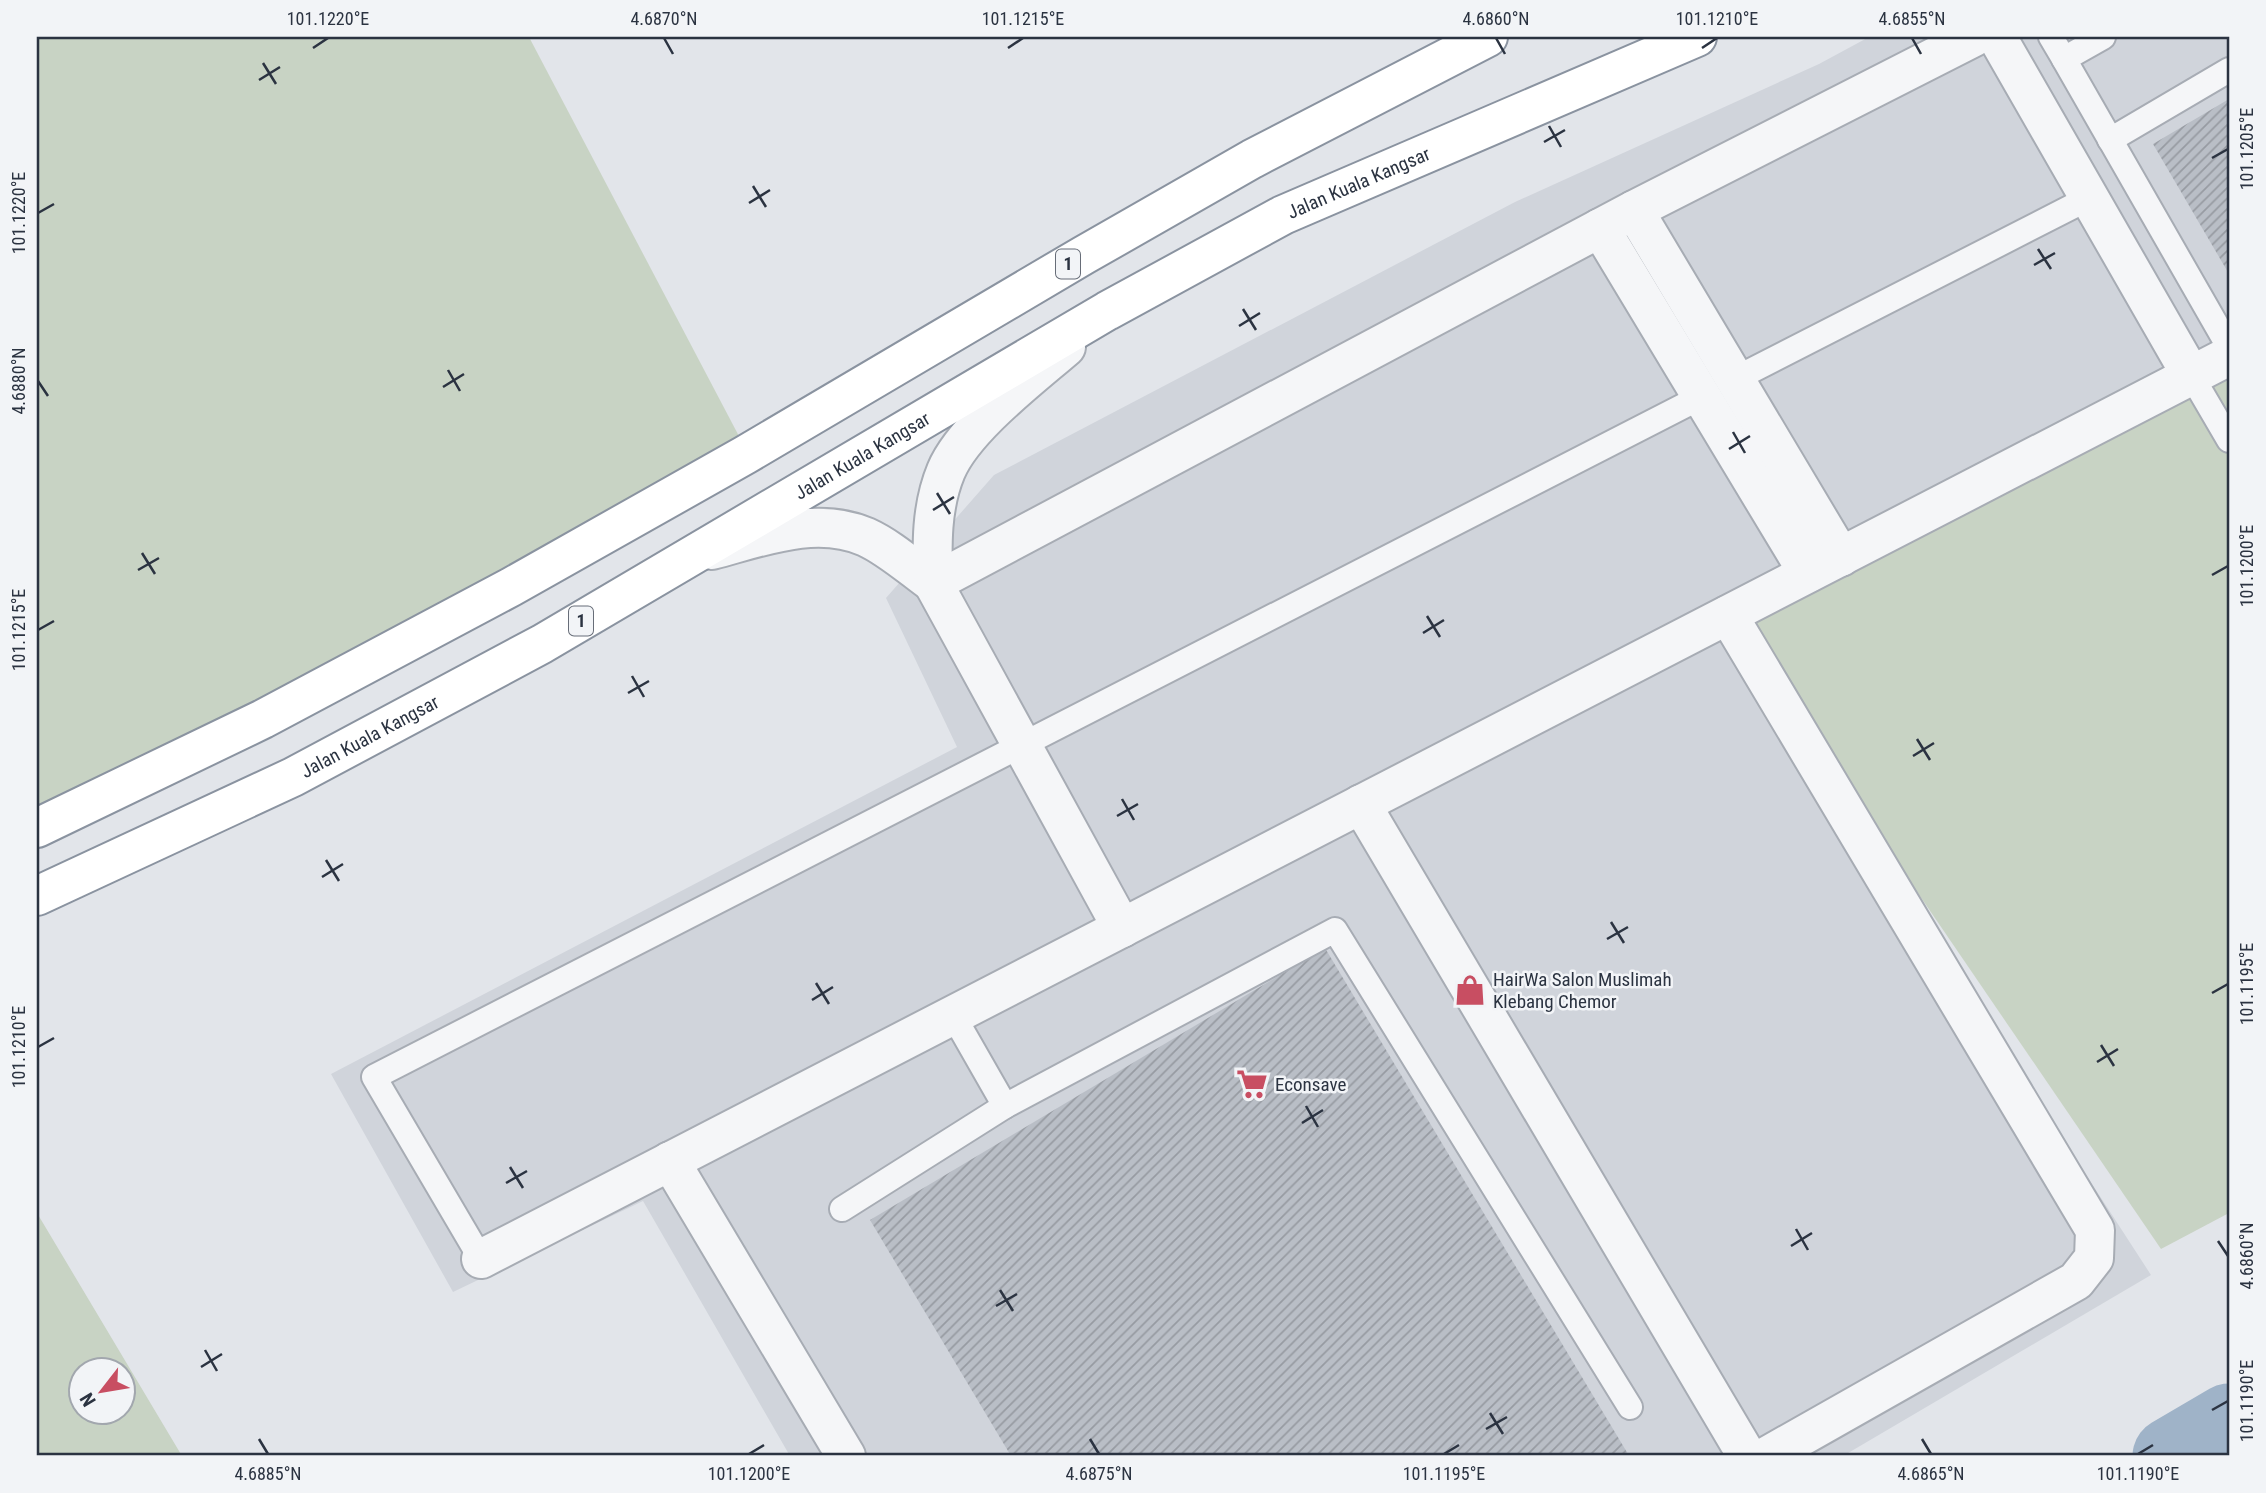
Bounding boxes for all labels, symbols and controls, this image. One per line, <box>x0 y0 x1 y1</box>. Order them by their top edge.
text: 101.1220°E <box>287 8 369 29</box>
text: 4.6870°N <box>630 8 698 29</box>
text: 101.1215°E <box>982 8 1064 29</box>
text: 4.6860°N <box>1462 8 1530 29</box>
text: 101.1210°E <box>1676 8 1758 29</box>
text: 4.6855°N <box>1878 8 1946 29</box>
text: 101.1205°E <box>2236 108 2257 190</box>
street label: Jalan Kuala Kangsar <box>1284 142 1434 224</box>
text: 101.1220°E <box>8 172 29 254</box>
road number: 1 <box>1056 250 1080 278</box>
text: 4.6880°N <box>8 347 29 415</box>
street label: Jalan Kuala Kangsar <box>790 407 934 505</box>
text: 101.1200°E <box>2236 525 2257 607</box>
text: 101.1215°E <box>8 589 29 671</box>
road number: 1 <box>569 606 593 636</box>
street label: Jalan Kuala Kangsar <box>297 690 443 783</box>
text: 101.1195°E <box>2236 943 2257 1025</box>
place label: HairWa Salon Muslimah Klebang Chemor <box>1493 968 1672 1013</box>
shop icon: HairWa Salon Muslimah Klebang Chemor <box>1453 973 1487 1007</box>
text: 101.1210°E <box>8 1006 29 1088</box>
supermarket icon: Econsave <box>1235 1067 1269 1101</box>
place label: Econsave <box>1275 1073 1346 1096</box>
text: 4.6860°N <box>2236 1222 2257 1290</box>
north arrow <box>66 1356 136 1426</box>
text: 101.1190°E <box>2236 1360 2257 1442</box>
text: N <box>75 1389 101 1410</box>
text: 4.6885°N <box>234 1463 302 1484</box>
text: 101.1200°E <box>708 1463 790 1484</box>
text: 4.6875°N <box>1065 1463 1133 1484</box>
text: 101.1195°E <box>1403 1463 1485 1484</box>
text: 4.6865°N <box>1897 1463 1965 1484</box>
text: 101.1190°E <box>2097 1463 2179 1484</box>

